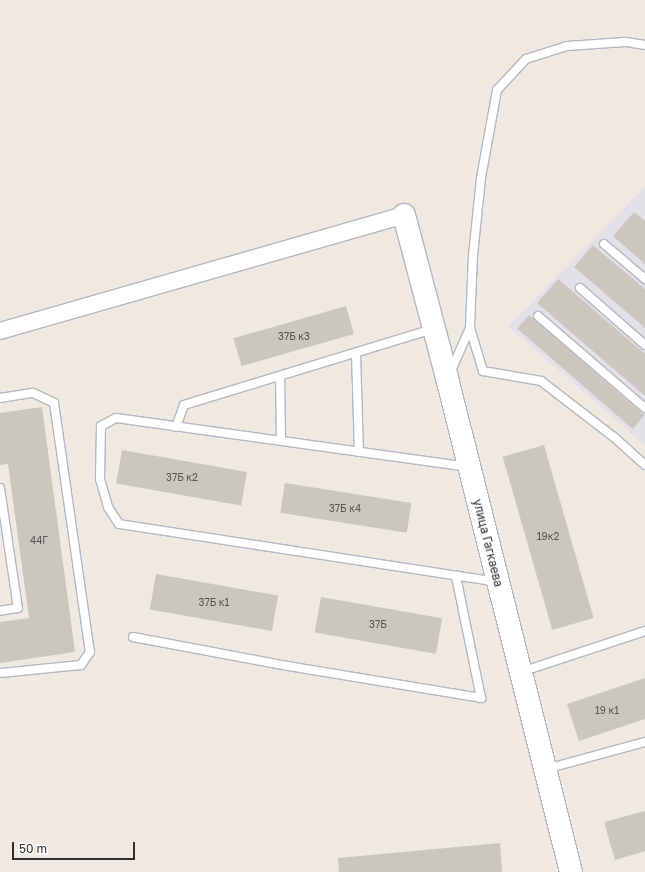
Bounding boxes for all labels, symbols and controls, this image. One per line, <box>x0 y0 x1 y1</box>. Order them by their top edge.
house number: 37Б к3 <box>278 331 310 343</box>
house number: 37Б к2 <box>166 472 198 484</box>
street label: улица Гагкаева <box>470 498 506 588</box>
house number: 37Б к4 <box>329 503 361 515</box>
house number: 19к2 <box>537 531 559 543</box>
house number: 44Г <box>30 535 48 547</box>
house number: 37Б к1 <box>199 597 229 609</box>
house number: 37Б <box>369 619 387 631</box>
house number: 19 к1 <box>595 705 619 717</box>
scale bar <box>14 834 137 860</box>
text: 50 m <box>19 841 47 856</box>

